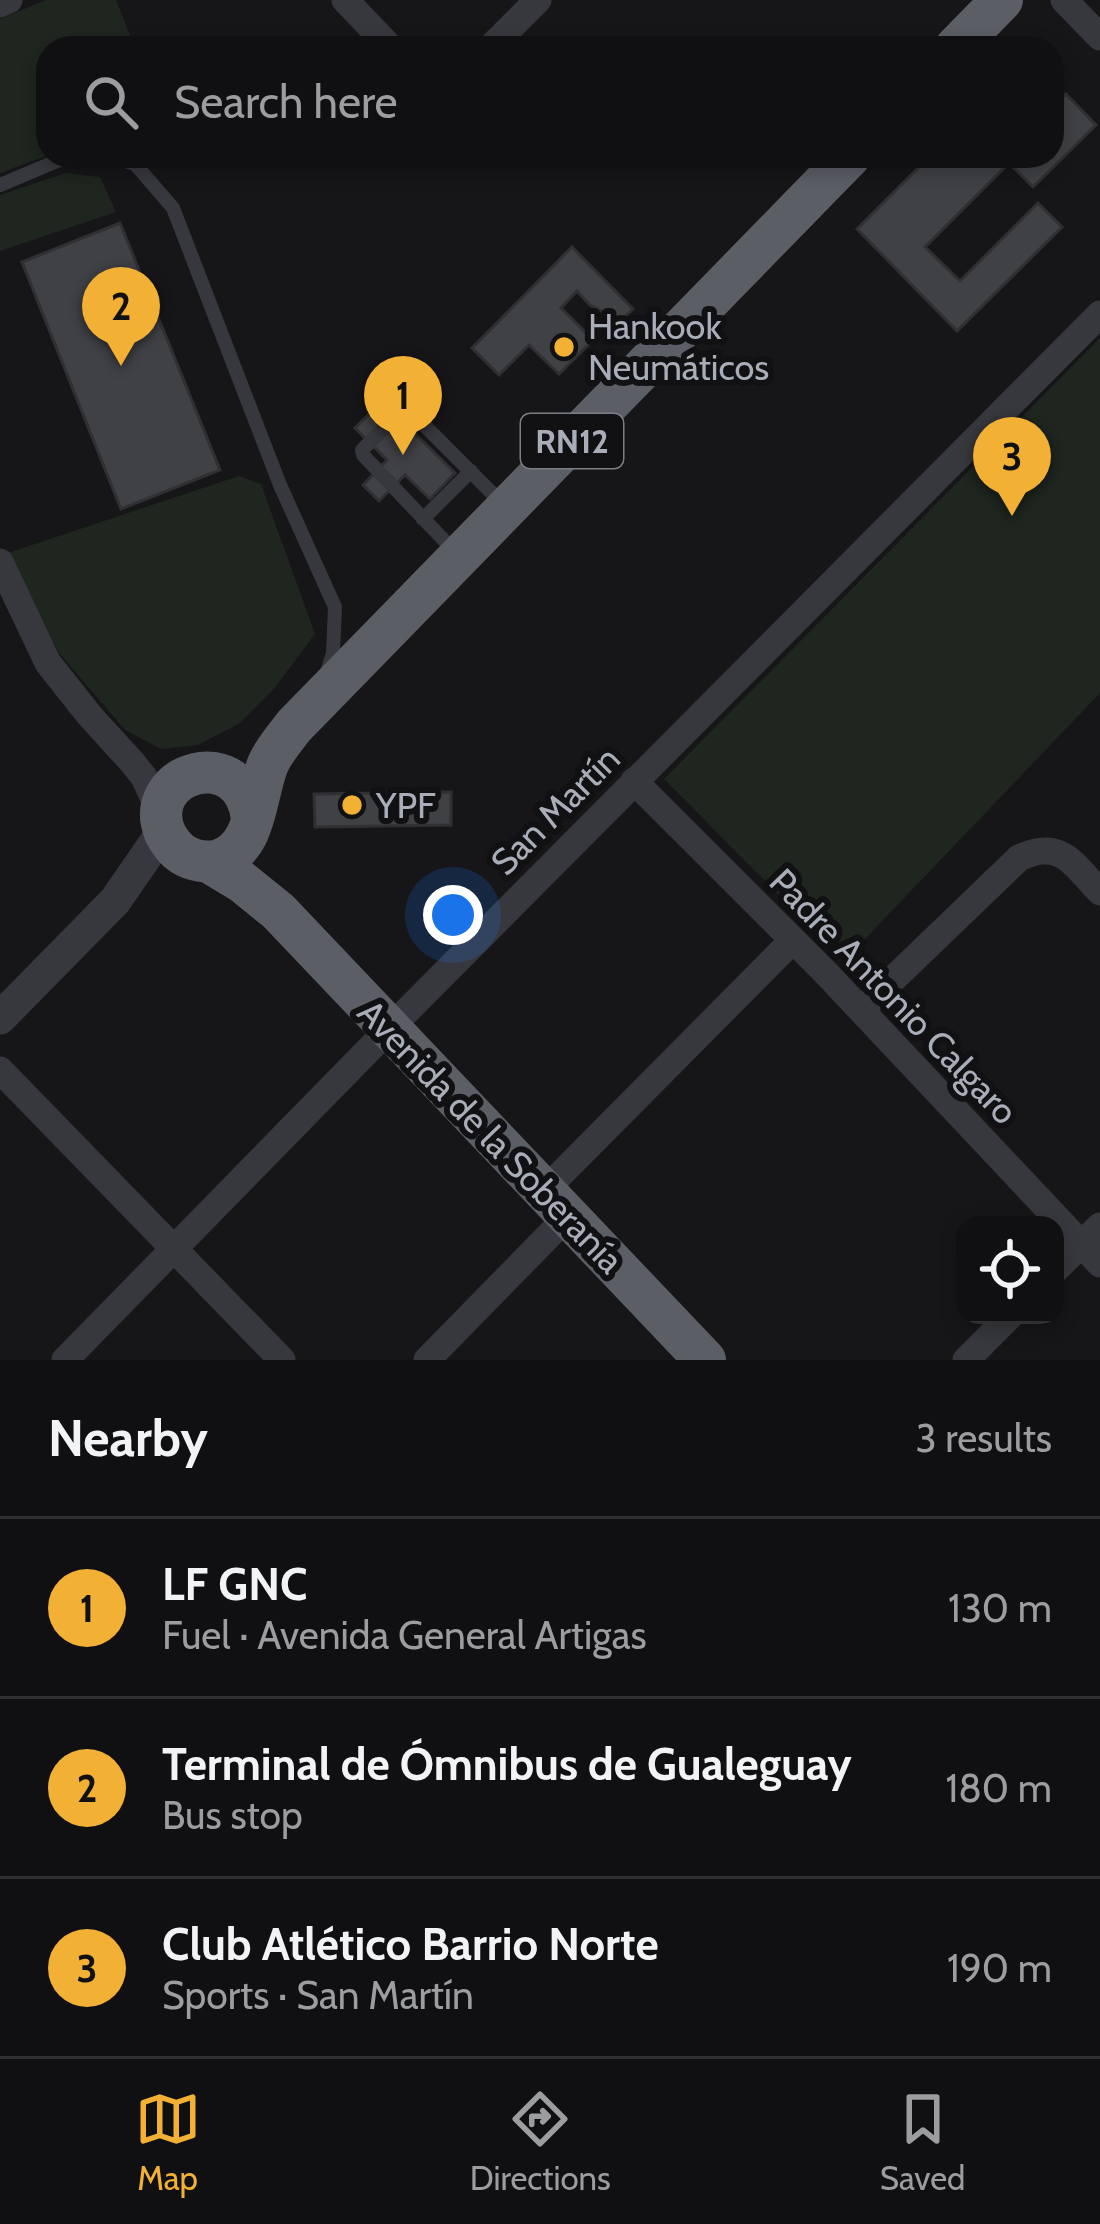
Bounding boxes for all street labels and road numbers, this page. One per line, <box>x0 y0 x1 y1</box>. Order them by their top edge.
road number: RN12 <box>521 414 623 468</box>
street label: San Martín <box>481 736 629 884</box>
street label: Padre Antonio Calgaro <box>761 859 1027 1133</box>
street label: Avenida de la Soberanía <box>349 990 633 1282</box>

